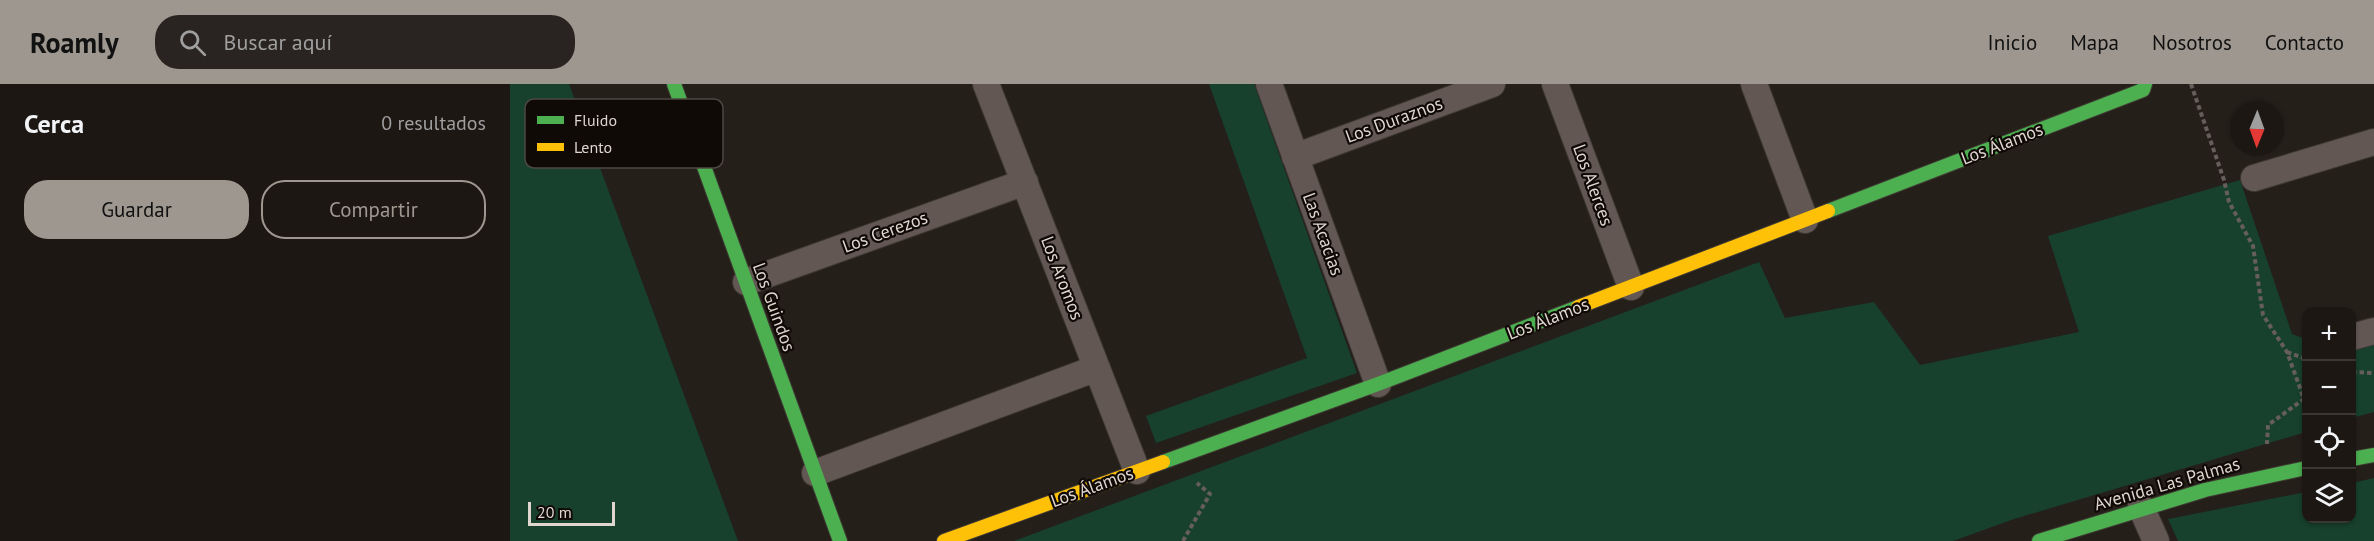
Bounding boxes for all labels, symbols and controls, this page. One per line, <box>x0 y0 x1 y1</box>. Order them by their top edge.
search box <box>155 15 575 69</box>
text: Roamly <box>30 24 119 61</box>
icon: search <box>176 26 209 59</box>
text: Buscar aquí <box>224 28 332 56</box>
text: Inicio <box>1988 29 2037 56</box>
text: Mapa <box>2070 29 2119 56</box>
text: Nosotros <box>2152 29 2232 56</box>
text: Contacto <box>2265 29 2344 56</box>
street label: Los Duraznos <box>1342 91 1446 148</box>
legend <box>525 99 723 168</box>
north arrow <box>2230 102 2284 156</box>
text: Cerca <box>24 107 84 140</box>
text: 0 resultados <box>381 110 486 136</box>
text: Fluido <box>574 110 617 130</box>
street label: Los Álamos <box>1957 117 2046 170</box>
text: Lento <box>574 137 612 157</box>
street label: Los Alerces <box>1568 141 1619 229</box>
button: Guardar <box>24 180 249 239</box>
button: Compartir <box>261 180 486 239</box>
street label: Las Acacias <box>1298 189 1349 278</box>
street label: Los Cerezos <box>839 205 931 258</box>
street label: Los Aromos <box>1036 233 1089 323</box>
street label: Los Guindos <box>748 259 801 354</box>
street label: Los Álamos <box>1503 292 1592 345</box>
map controls <box>2302 307 2356 523</box>
button: + <box>2302 307 2356 361</box>
button: − <box>2302 361 2356 415</box>
button: locate <box>2302 415 2356 469</box>
street label: Avenida Las Palmas <box>2091 452 2242 515</box>
street label: Los Álamos <box>1047 461 1136 512</box>
button: layers <box>2302 469 2356 523</box>
scale bar <box>528 499 615 526</box>
text: 20 m <box>537 502 572 522</box>

